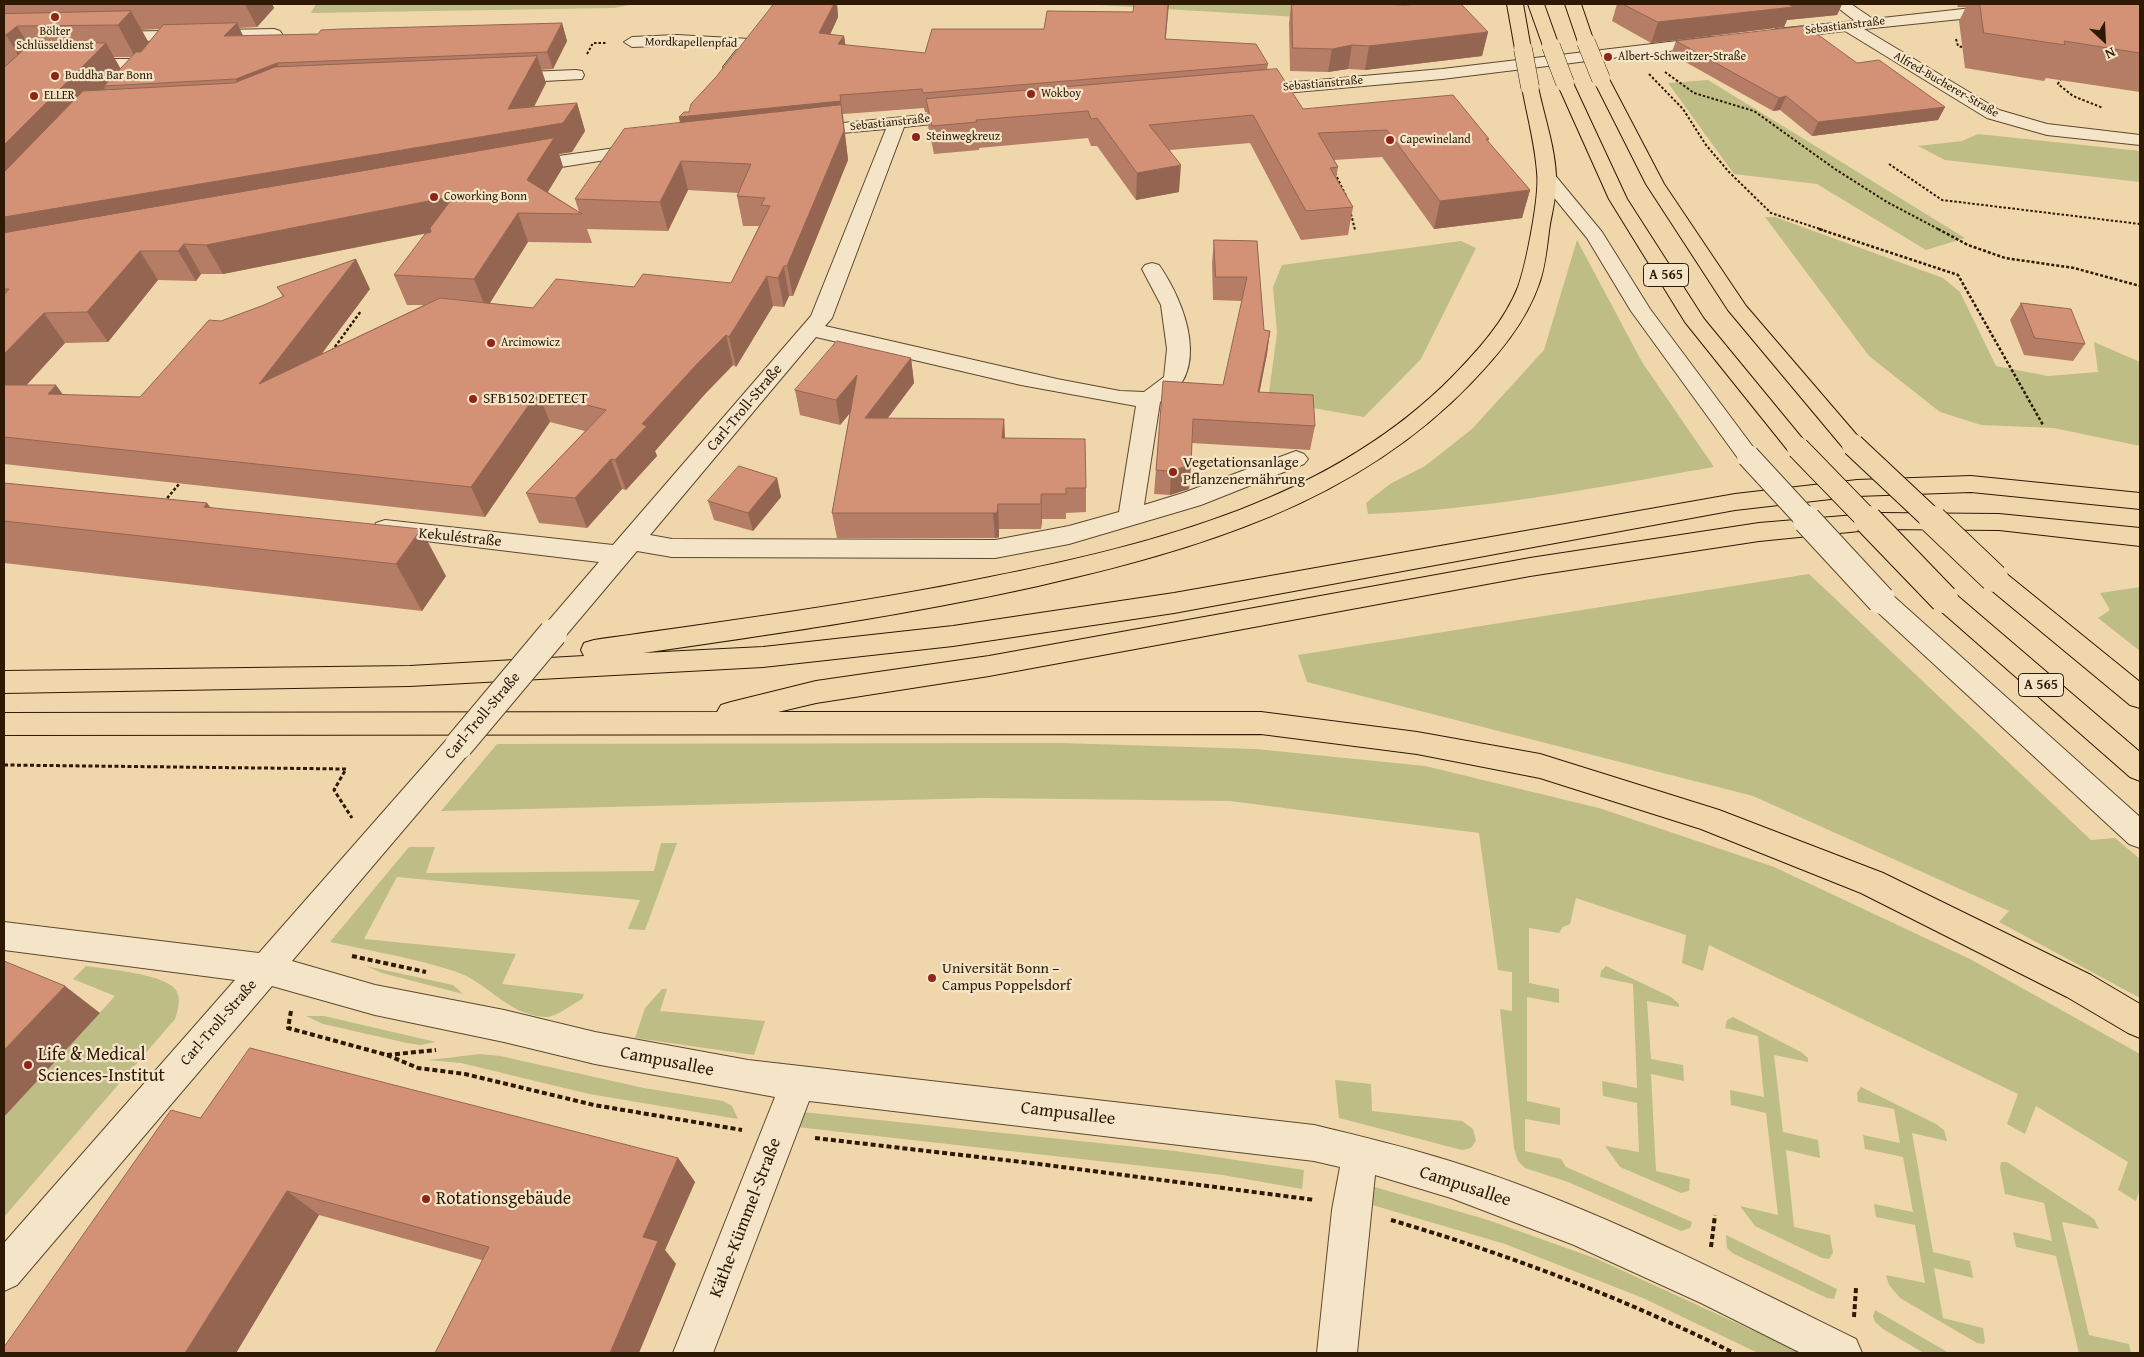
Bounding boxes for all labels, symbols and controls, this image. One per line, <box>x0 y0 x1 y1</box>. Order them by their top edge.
marker: Bölter Schlüsseldienst <box>49 11 61 23</box>
street label: Sebastianstraße <box>1804 14 1886 38</box>
north arrow <box>2079 15 2129 65</box>
place label: Bölter Schlüsseldienst <box>16 25 94 53</box>
street label: Mordkapellenpfad <box>645 35 737 51</box>
text: N <box>2102 43 2119 65</box>
street label: Alfred-Bucherer-Straße <box>1891 49 2001 121</box>
place label: Albert-Schweitzer-Straße <box>1618 50 1746 64</box>
marker: Albert-Schweitzer-Straße <box>1602 51 1614 63</box>
place label: Buddha Bar Bonn <box>65 69 153 83</box>
marker: Buddha Bar Bonn <box>49 70 61 82</box>
street label: Sebastianstraße <box>1282 73 1364 95</box>
place label: Wokboy <box>1041 87 1081 101</box>
marker: Wokboy <box>1025 88 1037 100</box>
place label: ELLER <box>44 89 75 103</box>
marker: ELLER <box>28 90 40 102</box>
street label: Sebastianstraße <box>849 112 931 134</box>
place label: Steinwegkreuz <box>926 130 1000 144</box>
marker: Steinwegkreuz <box>910 131 922 143</box>
place label: Capewineland <box>1400 133 1471 147</box>
marker: Capewineland <box>1384 134 1396 146</box>
place label: Coworking Bonn <box>444 190 527 204</box>
marker: Coworking Bonn <box>428 191 440 203</box>
road number: A 565 <box>1644 264 1688 286</box>
place label: Arcimowicz <box>501 336 560 350</box>
marker: Arcimowicz <box>485 337 497 349</box>
street label: Carl-Troll-Straße <box>703 361 787 455</box>
place label: SFB1502 DETECT <box>483 390 588 408</box>
marker: SFB1502 DETECT <box>467 393 479 405</box>
place label: Vegetationsanlage Pflanzenernährung <box>1183 454 1305 489</box>
marker: Vegetationsanlage Pflanzenernährung <box>1167 466 1179 478</box>
street label: Kekuléstraße <box>418 525 502 551</box>
street label: Carl-Troll-Straße <box>441 669 525 763</box>
road number: A 565 <box>2018 674 2064 696</box>
place label: Universität Bonn – Campus Poppelsdorf <box>942 960 1071 995</box>
marker: Universität Bonn – Campus Poppelsdorf <box>926 972 938 984</box>
street label: Carl-Troll-Straße <box>177 976 261 1070</box>
street label: Campusallee <box>618 1042 716 1082</box>
place label: Life & Medical Sciences-Institut <box>38 1044 165 1086</box>
marker: Life & Medical Sciences-Institut <box>22 1059 34 1071</box>
street label: Campusallee <box>1019 1097 1117 1131</box>
street label: Käthe-Kümmel-Straße <box>706 1135 786 1301</box>
street label: Campusallee <box>1416 1162 1514 1212</box>
place label: Rotationsgebäude <box>436 1188 571 1210</box>
marker: Rotationsgebäude <box>420 1193 432 1205</box>

